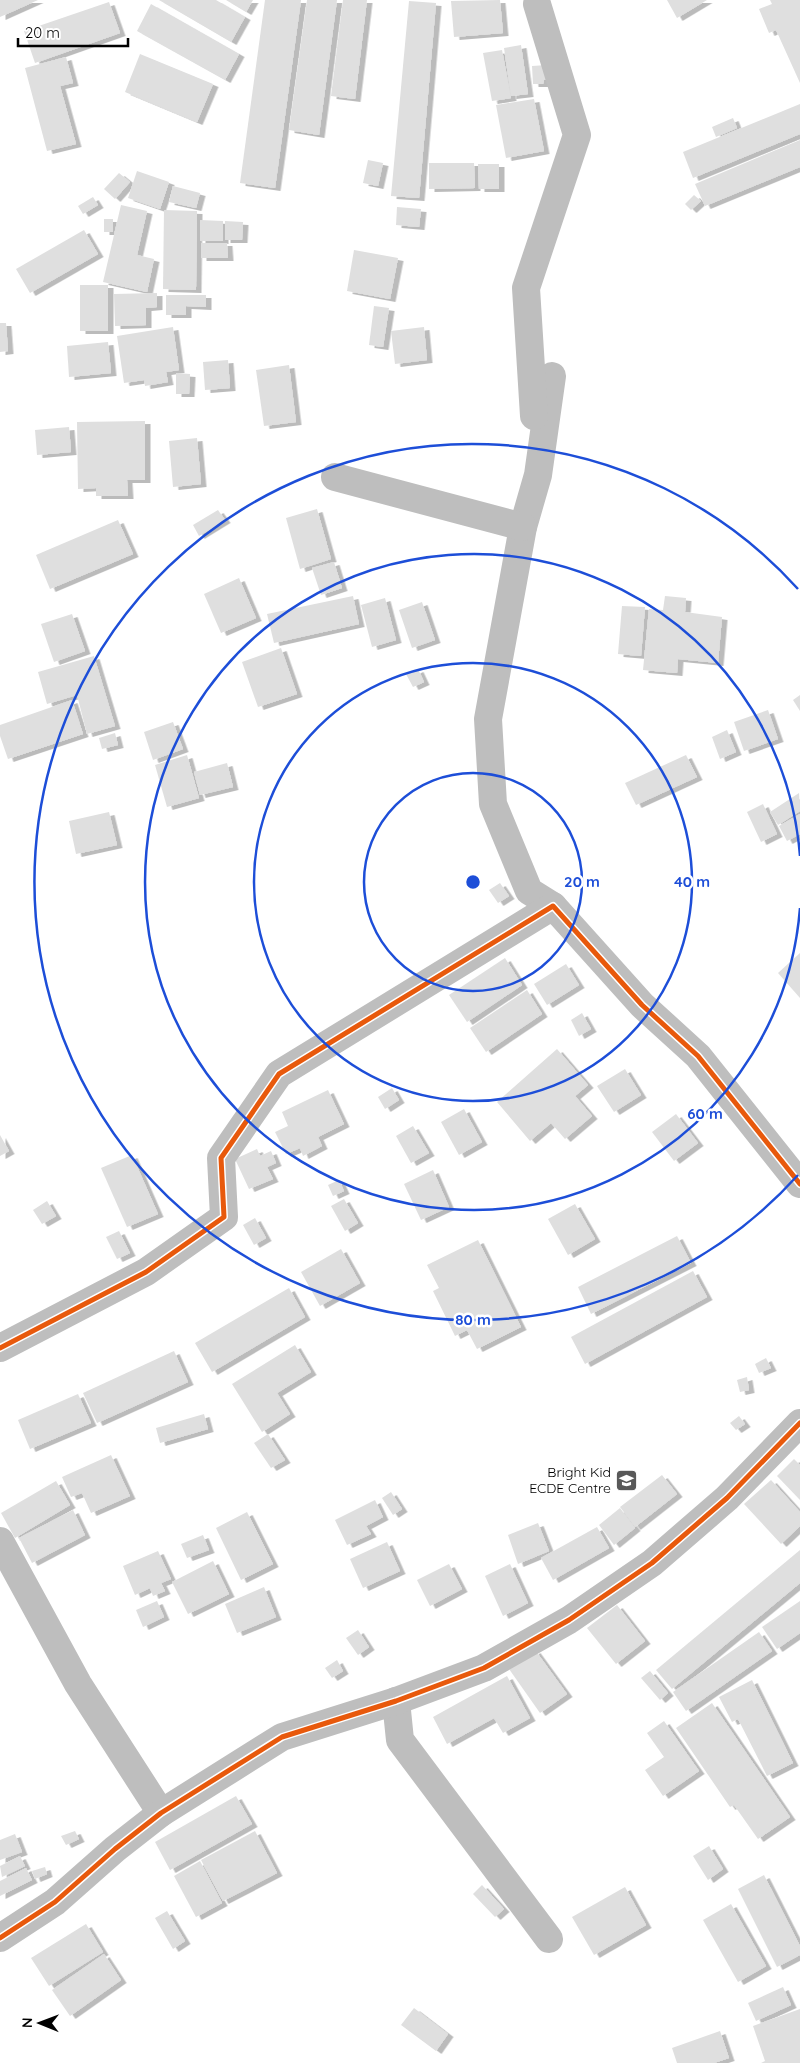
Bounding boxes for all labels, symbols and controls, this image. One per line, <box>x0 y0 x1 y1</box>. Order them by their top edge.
scale bar <box>18 15 128 47</box>
text: 20 m <box>25 23 60 42</box>
text: 20 m <box>564 872 600 891</box>
text: 40 m <box>674 872 710 891</box>
centre of rings <box>464 873 482 891</box>
text: 60 m <box>687 1104 723 1123</box>
text: 80 m <box>455 1310 491 1329</box>
place label: Bright Kid ECDE Centre <box>529 1463 611 1497</box>
school or university icon: Bright Kid ECDE Centre <box>615 1468 639 1492</box>
north arrow <box>15 1998 65 2048</box>
text: N <box>18 2017 36 2028</box>

